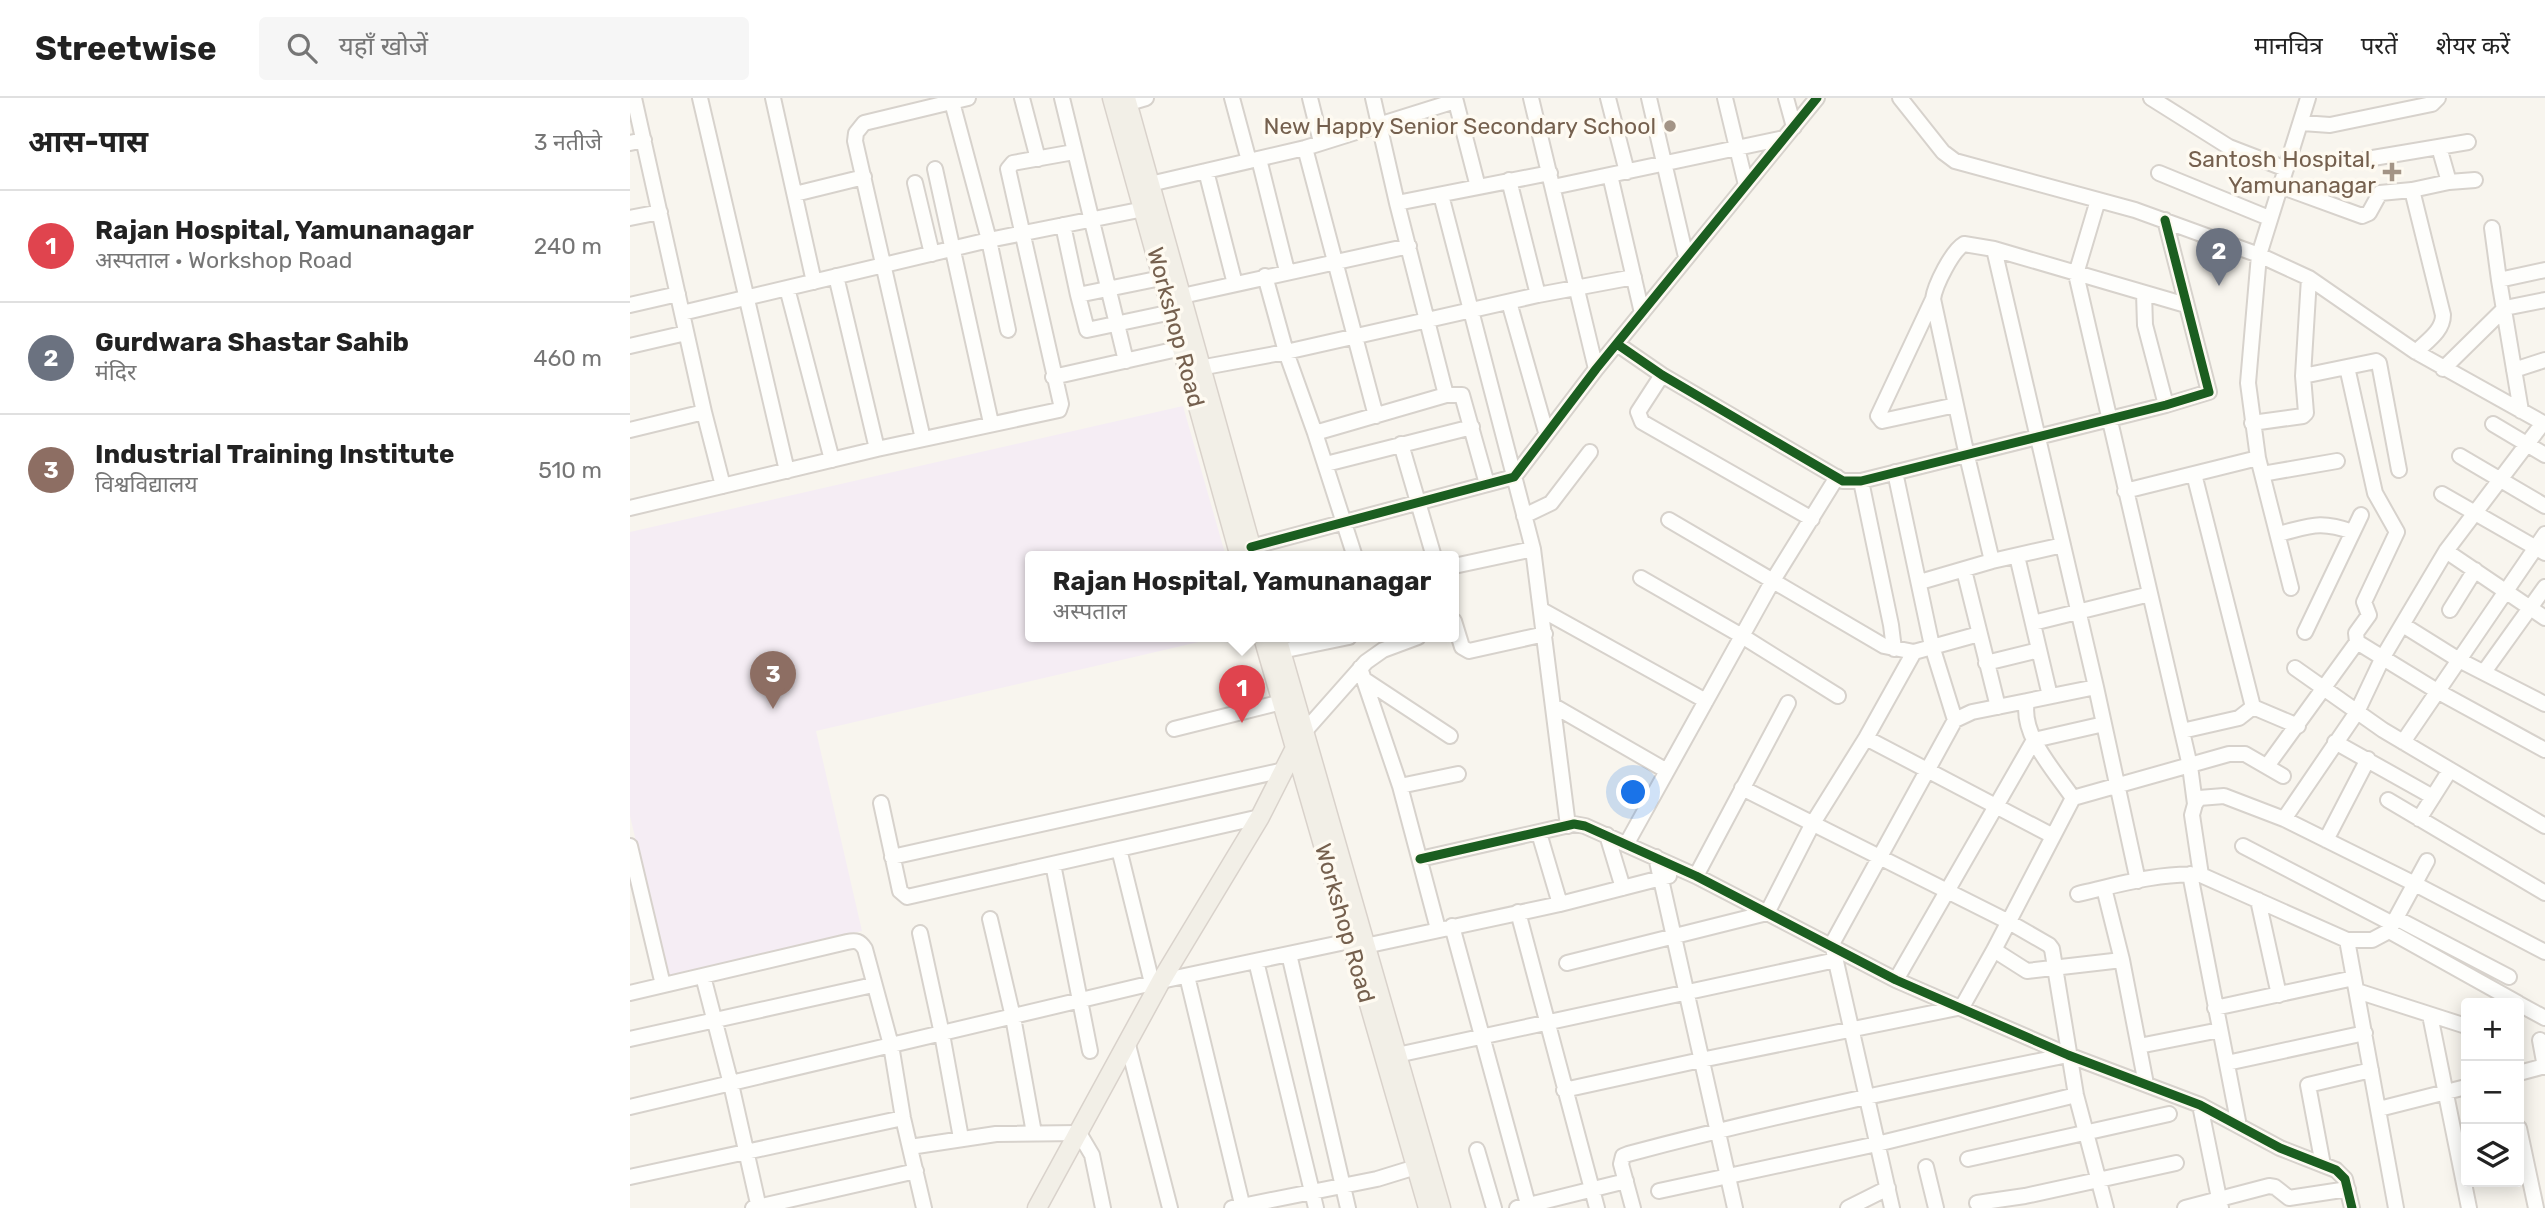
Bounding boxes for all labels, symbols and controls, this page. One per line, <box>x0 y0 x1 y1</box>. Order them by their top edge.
search box <box>259 17 749 80</box>
text: Streetwise <box>35 29 217 68</box>
icon: search <box>283 29 321 67</box>
text: यहाँ खोजें <box>339 31 428 62</box>
text: मानचित्र <box>2254 32 2323 60</box>
text: परतें <box>2361 32 2398 60</box>
text: शेयर करें <box>2436 32 2510 60</box>
place label: New Happy Senior Secondary School <box>1263 112 1656 140</box>
marker: New Happy Senior Secondary School <box>1662 118 1678 134</box>
text: आस-पास <box>28 124 148 160</box>
text: 3 नतीजे <box>534 128 602 156</box>
place label: Santosh Hospital, Yamunanagar <box>2188 145 2376 199</box>
marker: Santosh Hospital, Yamunanagar <box>2382 162 2402 182</box>
text: Rajan Hospital, Yamunanagar <box>95 215 474 246</box>
pin: 2 <box>2196 228 2242 286</box>
text: 1 <box>45 232 57 260</box>
text: 240 m <box>534 232 602 260</box>
street label: Workshop Road <box>1141 244 1211 410</box>
text: अस्पताल · Workshop Road <box>95 246 352 274</box>
text: Gurdwara Shastar Sahib <box>95 327 409 358</box>
text: 2 <box>44 344 58 372</box>
text: 460 m <box>533 344 602 372</box>
text: मंदिर <box>95 358 136 386</box>
text: Industrial Training Institute <box>95 439 454 470</box>
text: 3 <box>43 456 59 484</box>
text: 510 m <box>538 456 602 484</box>
text: विश्वविद्यालय <box>95 470 198 498</box>
popup <box>1025 551 1459 642</box>
text: Rajan Hospital, Yamunanagar <box>1053 566 1431 597</box>
text: अस्पताल <box>1053 597 1127 625</box>
pin: 3 <box>750 651 796 709</box>
pin: 1 <box>1219 665 1265 723</box>
your location <box>1616 775 1650 809</box>
street label: Workshop Road <box>1309 840 1381 1006</box>
map controls <box>2461 998 2524 1187</box>
button: + <box>2461 998 2524 1061</box>
button: − <box>2461 1061 2524 1124</box>
button: layers <box>2461 1124 2524 1187</box>

